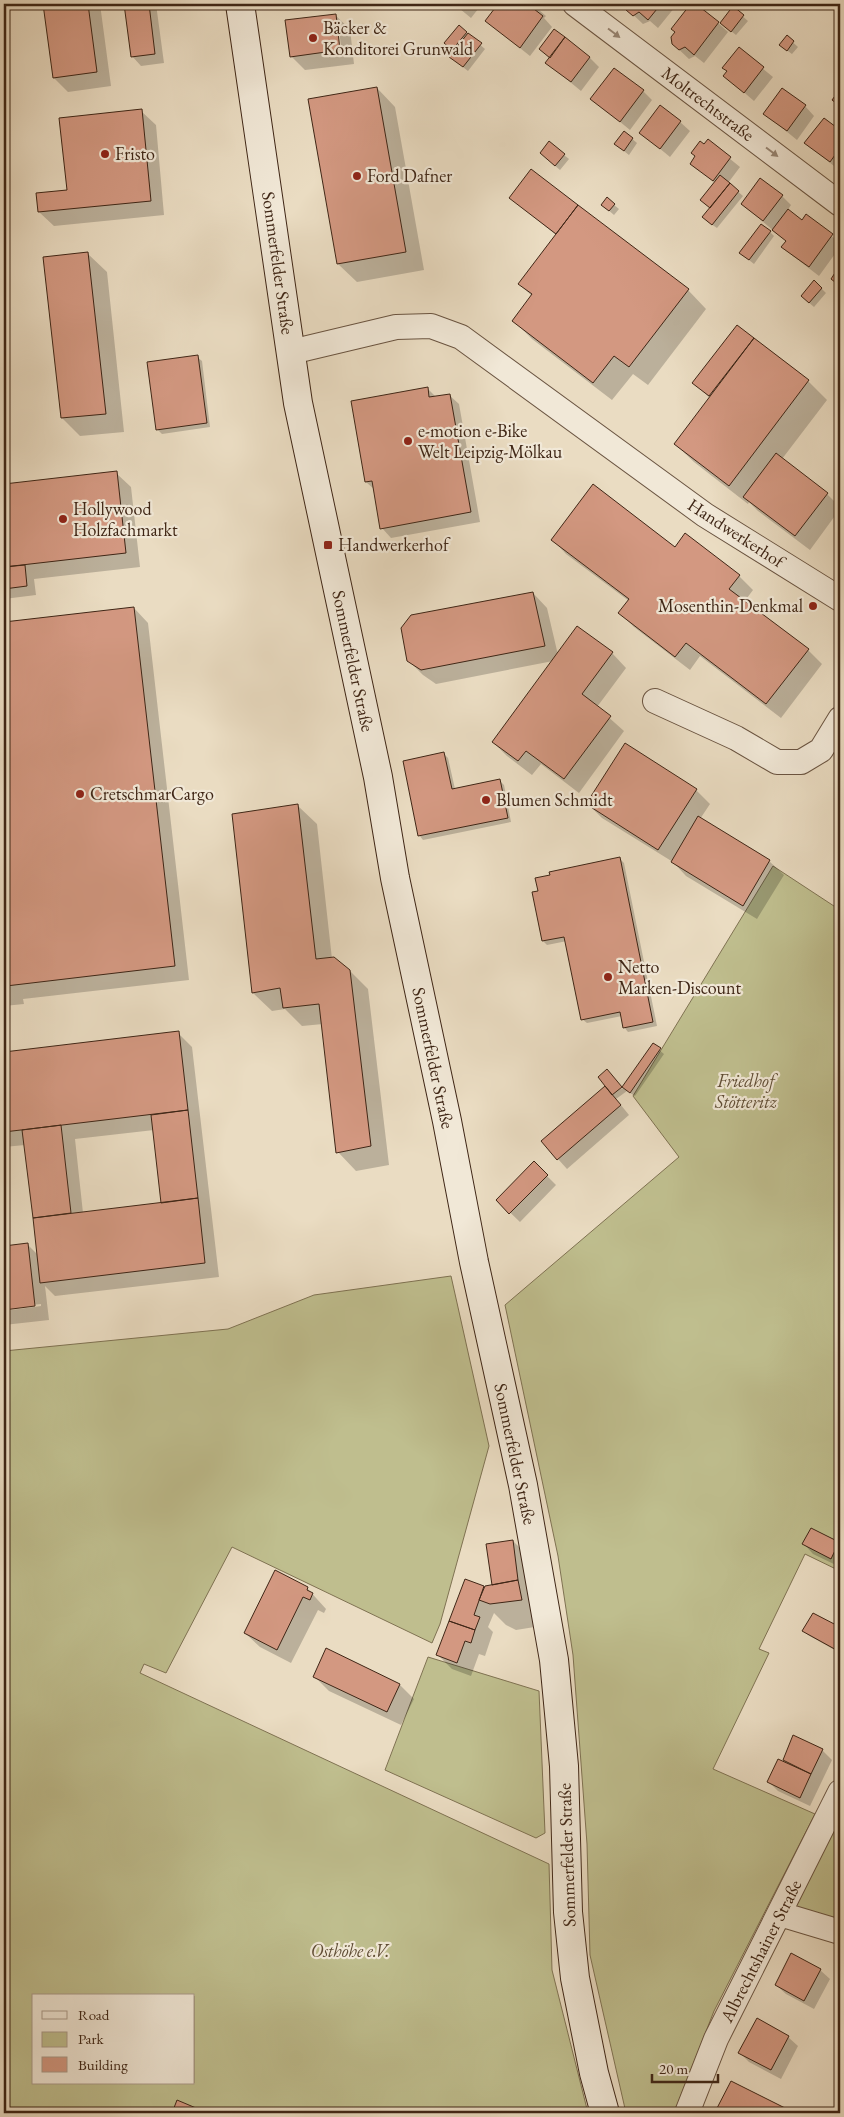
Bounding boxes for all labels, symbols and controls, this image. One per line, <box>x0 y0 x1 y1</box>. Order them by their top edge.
place label: Bäcker & Konditorei Grunwald <box>323 16 474 60</box>
one-way arrow <box>607 28 621 38</box>
marker: Bäcker & Konditorei Grunwald <box>307 32 319 44</box>
street label: Moltrechtstraße <box>657 61 759 146</box>
place label: Fristo <box>115 142 155 165</box>
one-way arrow <box>765 147 779 157</box>
marker: Fristo <box>99 148 111 160</box>
place label: Ford Dafner <box>367 164 452 187</box>
marker: Ford Dafner <box>351 170 363 182</box>
street label: Sommerfelder Straße <box>257 190 300 336</box>
place label: e-motion e-Bike Welt Leipzig-Mölkau <box>418 419 563 463</box>
marker: e-motion e-Bike Welt Leipzig-Mölkau <box>402 435 414 447</box>
street label: Handwerkerhof <box>684 493 791 574</box>
place label: Hollywood Holzfachmarkt <box>73 497 178 541</box>
marker: Hollywood Holzfachmarkt <box>57 513 69 525</box>
place label: Handwerkerhof <box>338 533 451 556</box>
marker: Handwerkerhof <box>322 539 334 551</box>
street label: Sommerfelder Straße <box>327 588 380 734</box>
place label: Mosenthin-Denkmal <box>658 594 803 617</box>
marker: Mosenthin-Denkmal <box>807 600 819 612</box>
place label: CretschmarCargo <box>90 782 214 805</box>
marker: CretschmarCargo <box>74 788 86 800</box>
place label: Blumen Schmidt <box>496 788 613 811</box>
marker: Blumen Schmidt <box>480 794 492 806</box>
place label: Netto Marken-Discount <box>618 955 742 999</box>
marker: Netto Marken-Discount <box>602 971 614 983</box>
street label: Sommerfelder Straße <box>407 985 460 1131</box>
park label: Friedhof Stötteritz <box>714 1069 779 1113</box>
street label: Sommerfelder Straße <box>489 1381 542 1527</box>
street label: Sommerfelder Straße <box>552 1783 581 1927</box>
street label: Albrechtshainer Straße <box>714 1875 806 2027</box>
park label: Osthöhe e.V. <box>311 1939 390 1962</box>
legend <box>32 1994 195 2084</box>
text: Road <box>78 2005 110 2024</box>
text: Park <box>78 2029 105 2048</box>
scale bar <box>652 2052 718 2084</box>
text: Building <box>78 2055 128 2074</box>
text: 20 m <box>659 2059 688 2078</box>

